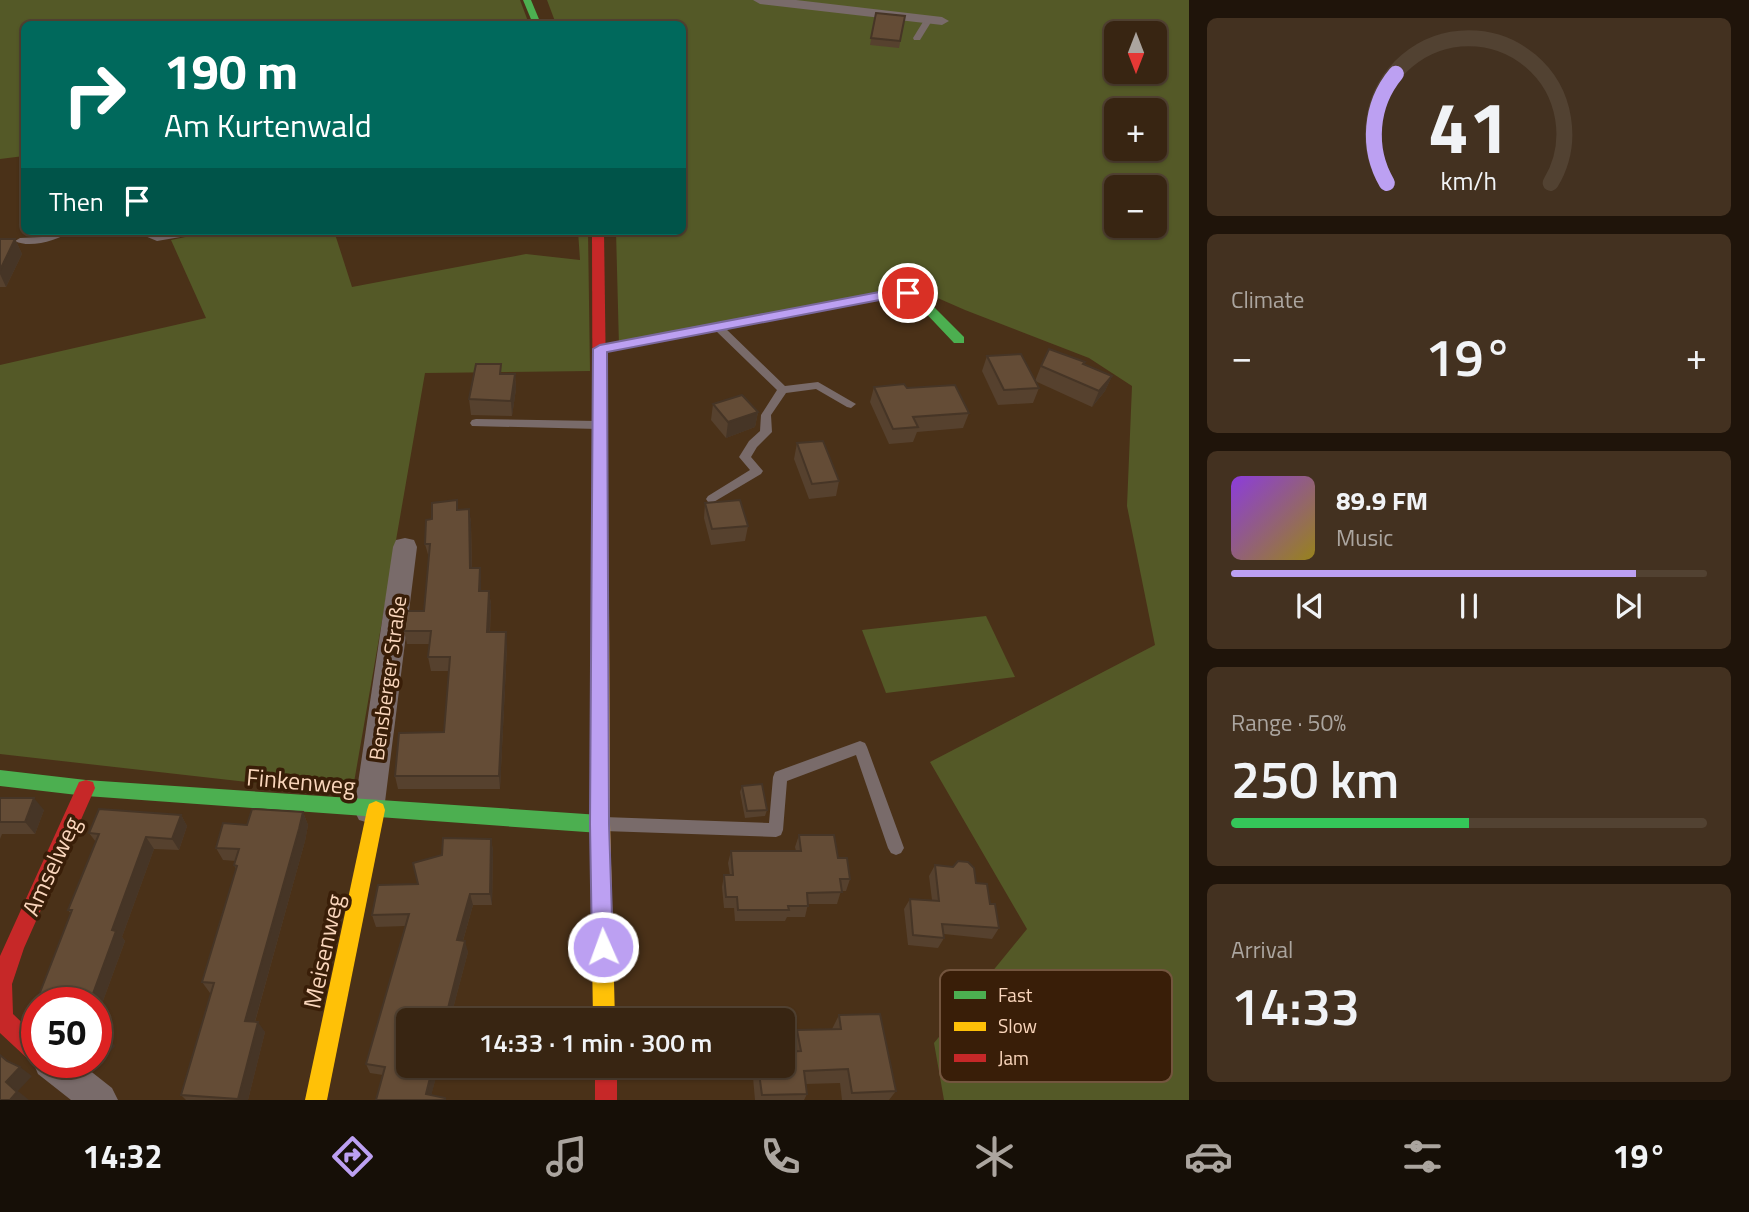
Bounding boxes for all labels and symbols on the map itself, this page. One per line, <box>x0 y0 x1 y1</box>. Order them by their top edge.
north arrow <box>1104 21 1167 84</box>
pin <box>878 263 938 323</box>
street label: Bensberger Straße <box>360 594 414 762</box>
street label: Finkenweg <box>245 758 357 804</box>
street label: Amselweg <box>12 810 90 922</box>
street label: Meisenweg <box>293 890 353 1012</box>
position arrow <box>566 910 640 984</box>
legend <box>940 970 1172 1082</box>
text: Fast <box>998 980 1033 1009</box>
speed limit sign: 50 <box>21 987 112 1078</box>
text: Slow <box>998 1011 1037 1040</box>
text: Jam <box>998 1043 1029 1072</box>

